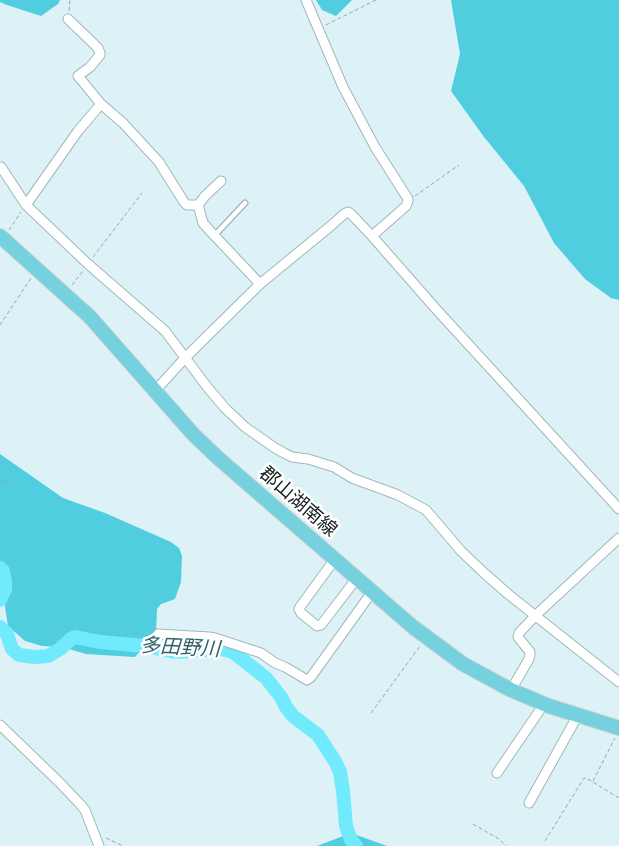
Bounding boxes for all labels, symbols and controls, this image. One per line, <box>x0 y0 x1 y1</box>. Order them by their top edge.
street label: 郡山湖南線 <box>255 462 341 542</box>
water label: 多田野川 <box>139 634 221 662</box>

